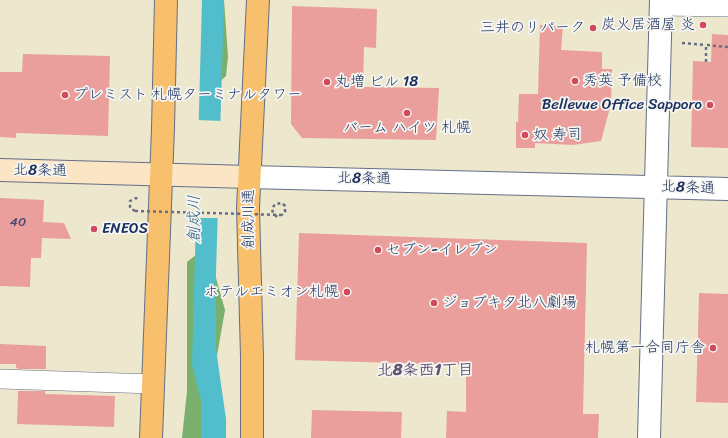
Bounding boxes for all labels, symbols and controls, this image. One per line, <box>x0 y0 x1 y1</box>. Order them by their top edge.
place label: 炭火居酒屋 炎 <box>601 16 695 34</box>
place label: 三井のリパーク <box>480 19 585 37</box>
marker: 炭火居酒屋 炎 <box>698 20 708 30</box>
marker: 三井のリパーク <box>588 23 598 33</box>
place label: 秀英 予備校 <box>583 72 662 90</box>
place label: 丸増 ビル 18 <box>335 73 418 91</box>
marker: 秀英 予備校 <box>570 76 580 86</box>
marker: 丸増 ビル 18 <box>322 77 332 87</box>
place label: プレミスト 札幌ターミナルタワー <box>73 86 302 104</box>
marker: プレミスト 札幌ターミナルタワー <box>60 90 70 100</box>
place label: Bellevue Office Sapporo <box>542 96 702 114</box>
marker: Bellevue Office Sapporo <box>705 100 715 110</box>
marker: バーム ハイツ 札幌 <box>402 108 412 118</box>
place label: バーム ハイツ 札幌 <box>343 119 471 137</box>
place label: 奴 寿司 <box>533 126 582 144</box>
marker: 奴 寿司 <box>520 130 530 140</box>
street label: 北8条通 <box>13 162 67 180</box>
street label: 北8条通 <box>337 170 391 188</box>
street label: 北8条通 <box>661 178 715 198</box>
street label: 創成川通 <box>240 189 258 249</box>
water label: 創成川 <box>185 195 205 243</box>
house number: 40 <box>10 215 26 231</box>
place label: ENEOS <box>102 220 148 238</box>
marker: ENEOS <box>89 224 99 234</box>
place label: セブン-イレブン <box>386 241 498 259</box>
marker: セブン-イレブン <box>373 245 383 255</box>
place label: ホテルエミオン札幌 <box>204 283 339 301</box>
marker: ホテルエミオン札幌 <box>342 287 352 297</box>
place label: ジョブキタ北八劇場 <box>442 294 577 312</box>
marker: ジョブキタ北八劇場 <box>429 298 439 308</box>
place label: 札幌第一合同庁舎 <box>585 339 705 357</box>
marker: 札幌第一合同庁舎 <box>708 343 718 353</box>
district label: 北8条西1丁目 <box>377 361 473 381</box>

